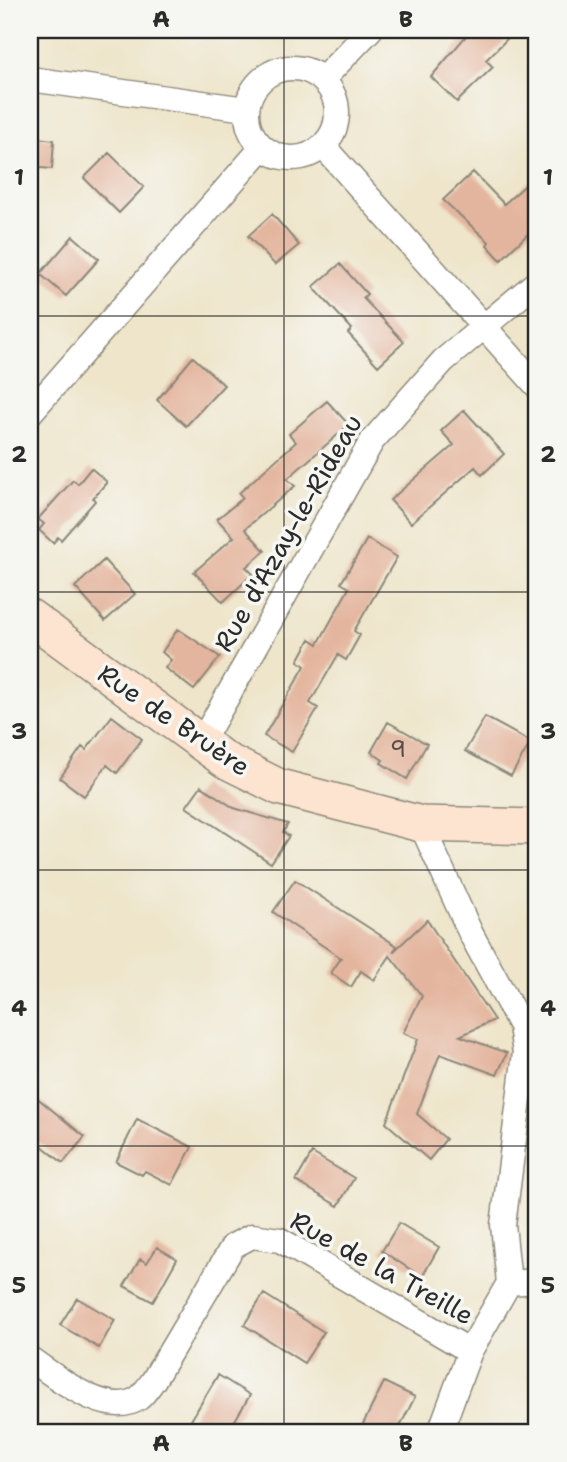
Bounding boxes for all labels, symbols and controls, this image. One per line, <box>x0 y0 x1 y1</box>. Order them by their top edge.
text: A <box>152 4 170 34</box>
text: B <box>399 4 413 34</box>
text: 1 <box>14 162 24 192</box>
text: 1 <box>543 162 553 192</box>
street label: Rue d'Azay-le-Rideau <box>205 408 370 658</box>
text: 2 <box>11 439 27 469</box>
text: 2 <box>540 439 556 469</box>
street label: Rue de Bruère <box>91 656 257 784</box>
text: 3 <box>11 716 27 746</box>
text: 3 <box>540 716 556 746</box>
house number: 9 <box>390 734 406 764</box>
text: 4 <box>11 993 27 1023</box>
text: 4 <box>540 993 556 1023</box>
street label: Rue de la Treille <box>284 1203 480 1332</box>
text: 5 <box>12 1270 26 1300</box>
text: 5 <box>541 1270 555 1300</box>
text: A <box>152 1428 170 1458</box>
text: B <box>399 1428 413 1458</box>

